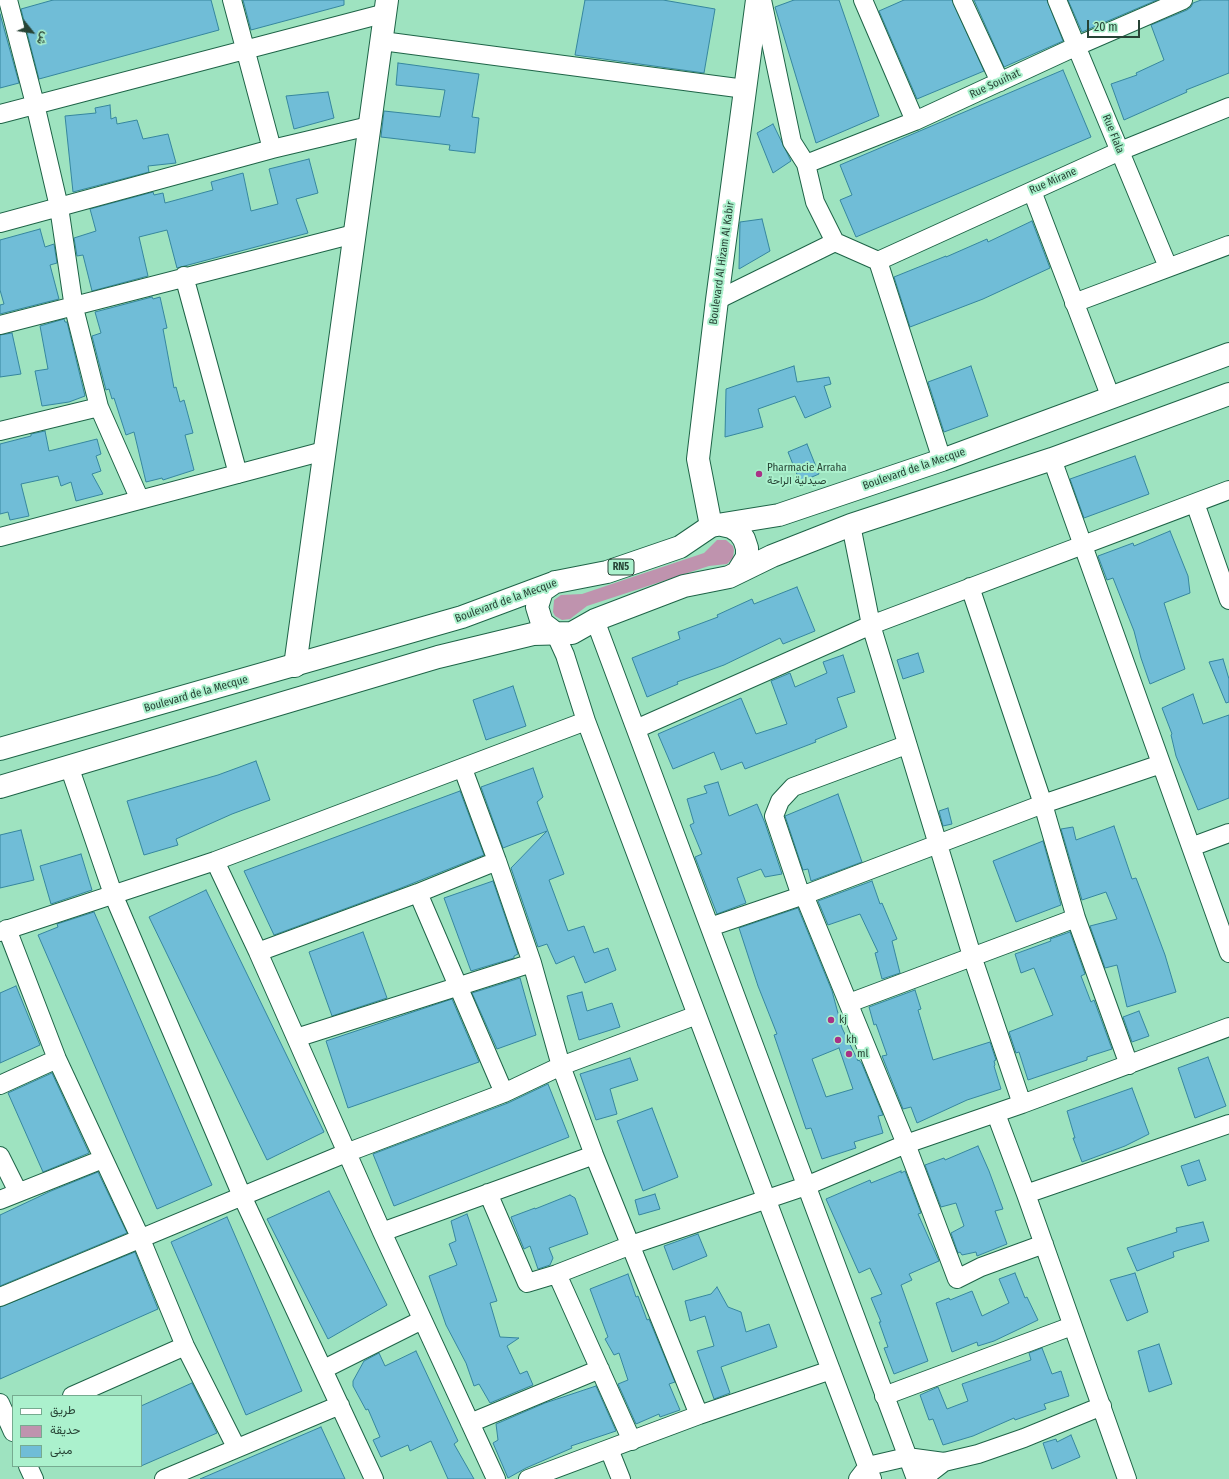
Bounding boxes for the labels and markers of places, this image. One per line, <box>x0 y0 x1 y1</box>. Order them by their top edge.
place label: Pharmacie Arraha صيدلية الراحة <box>767 461 847 487</box>
marker: Pharmacie Arraha صيدلية الراحة <box>754 469 764 479</box>
place label: kj <box>839 1013 847 1027</box>
marker: kj <box>826 1015 836 1025</box>
place label: kh <box>846 1033 857 1047</box>
marker: kh <box>833 1035 843 1045</box>
place label: ml <box>857 1047 868 1061</box>
marker: ml <box>844 1049 854 1059</box>

